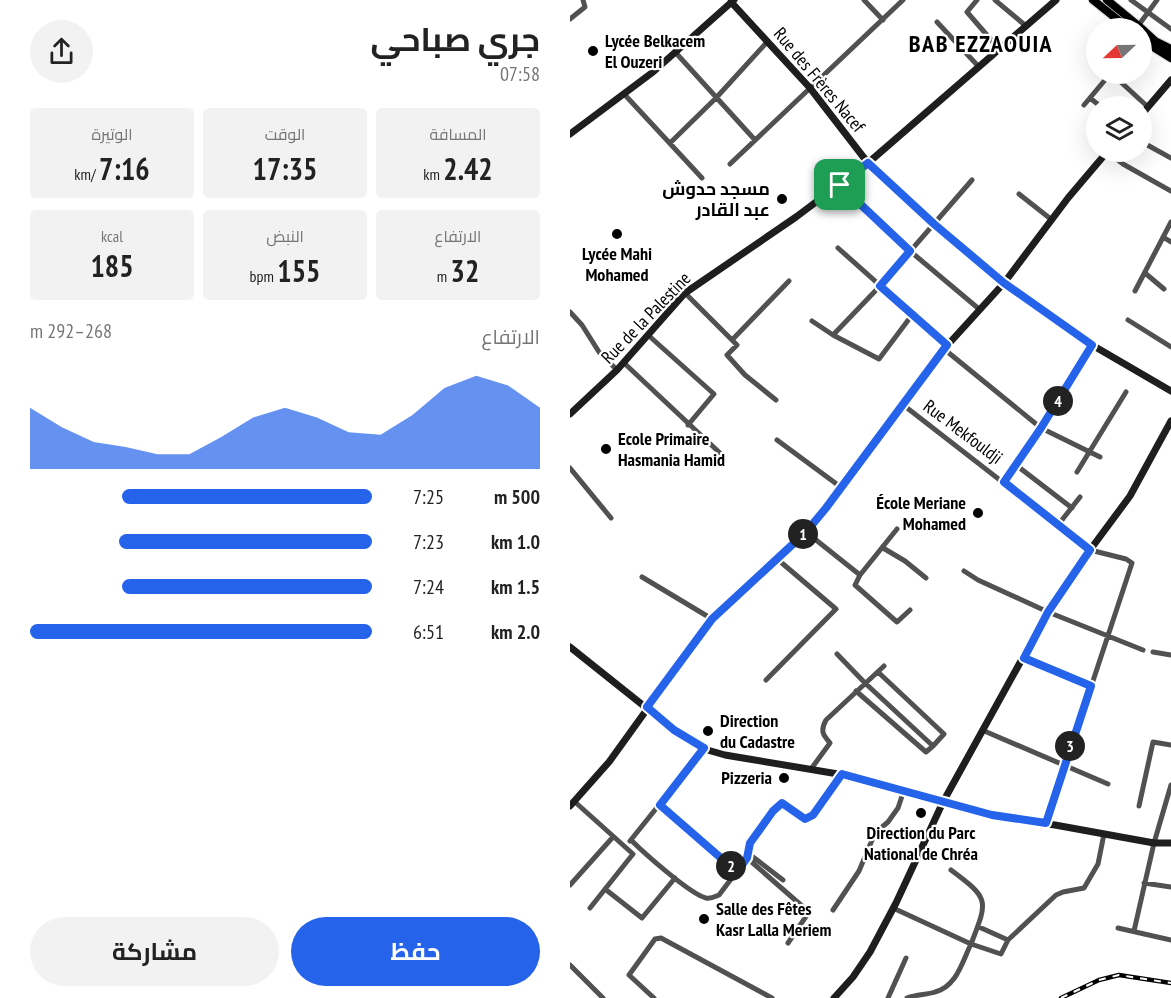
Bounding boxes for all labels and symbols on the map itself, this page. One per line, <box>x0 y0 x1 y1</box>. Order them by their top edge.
north arrow <box>1086 18 1152 84</box>
street label: Rue des Frères Nacef <box>769 23 871 138</box>
district label: BAB EZZAOUIA <box>909 28 1053 59</box>
place label: Lycée Belkacem El Ouzeri <box>605 29 705 73</box>
marker: Lycée Belkacem El Ouzeri <box>586 44 600 58</box>
pin <box>814 159 865 210</box>
place label: مسجد حدوش عبد القادر <box>662 177 770 221</box>
marker: مسجد حدوش عبد القادر <box>775 192 789 206</box>
marker: Lycée Mahi Mohamed <box>610 227 624 241</box>
place label: Lycée Mahi Mohamed <box>582 242 652 286</box>
street label: Rue de la Palestine <box>596 267 695 368</box>
pin: 4 <box>1043 386 1073 416</box>
street label: Rue Mekfouldji <box>919 394 1008 469</box>
place label: Ecole Primaire Hasmania Hamid <box>618 427 725 471</box>
marker: Ecole Primaire Hasmania Hamid <box>599 442 613 456</box>
place label: École Meriane Mohamed <box>876 491 966 535</box>
marker: École Meriane Mohamed <box>971 506 985 520</box>
pin: 1 <box>788 519 818 549</box>
place label: Direction du Cadastre <box>720 709 795 753</box>
marker: Direction du Cadastre <box>701 724 715 738</box>
pin: 3 <box>1055 731 1085 761</box>
place label: Pizzeria <box>721 766 772 789</box>
marker: Pizzeria <box>777 771 791 785</box>
marker: Direction du Parc National de Chréa <box>914 806 928 820</box>
place label: Direction du Parc National de Chréa <box>864 821 978 865</box>
pin: 2 <box>716 851 746 881</box>
place label: Salle des Fêtes Kasr Lalla Meriem <box>716 897 831 941</box>
marker: Salle des Fêtes Kasr Lalla Meriem <box>697 912 711 926</box>

